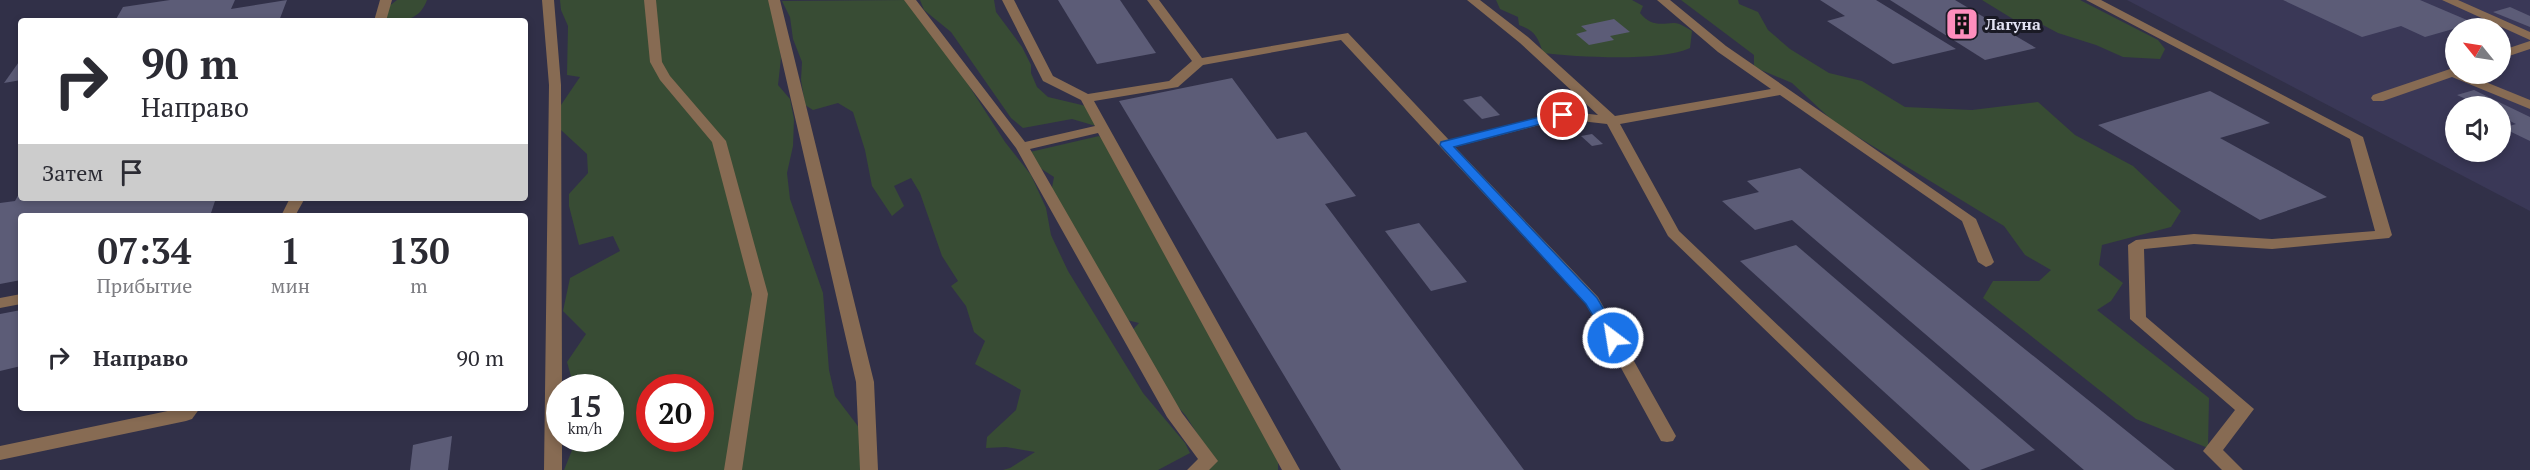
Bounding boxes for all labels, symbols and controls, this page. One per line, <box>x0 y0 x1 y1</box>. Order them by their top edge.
building icon: Лагуна <box>1944 6 1980 42</box>
place label: Лагуна <box>1984 13 2041 35</box>
north arrow <box>2445 18 2511 84</box>
map controls <box>2445 18 2511 162</box>
text: 90 m <box>141 35 239 91</box>
icon: right <box>42 42 120 120</box>
text: Направо <box>141 89 249 125</box>
pin <box>1537 89 1588 140</box>
button: sound <box>2445 96 2511 162</box>
icon: arrive <box>1546 98 1579 131</box>
icon: arrive <box>115 156 148 189</box>
text: Затем <box>42 158 103 187</box>
text: 07:34 <box>98 227 191 274</box>
text: 1 <box>280 227 301 274</box>
text: 130 <box>388 227 450 274</box>
text: Прибытие <box>96 272 192 299</box>
text: мин <box>271 272 310 299</box>
text: m <box>410 272 428 299</box>
position arrow <box>1581 306 1645 370</box>
icon: right <box>42 341 75 374</box>
text: Направо <box>93 343 188 372</box>
text: 90 m <box>456 343 504 372</box>
speed limit sign: 20 <box>636 374 714 452</box>
text: 15 <box>568 386 602 426</box>
text: km/h <box>568 418 602 438</box>

